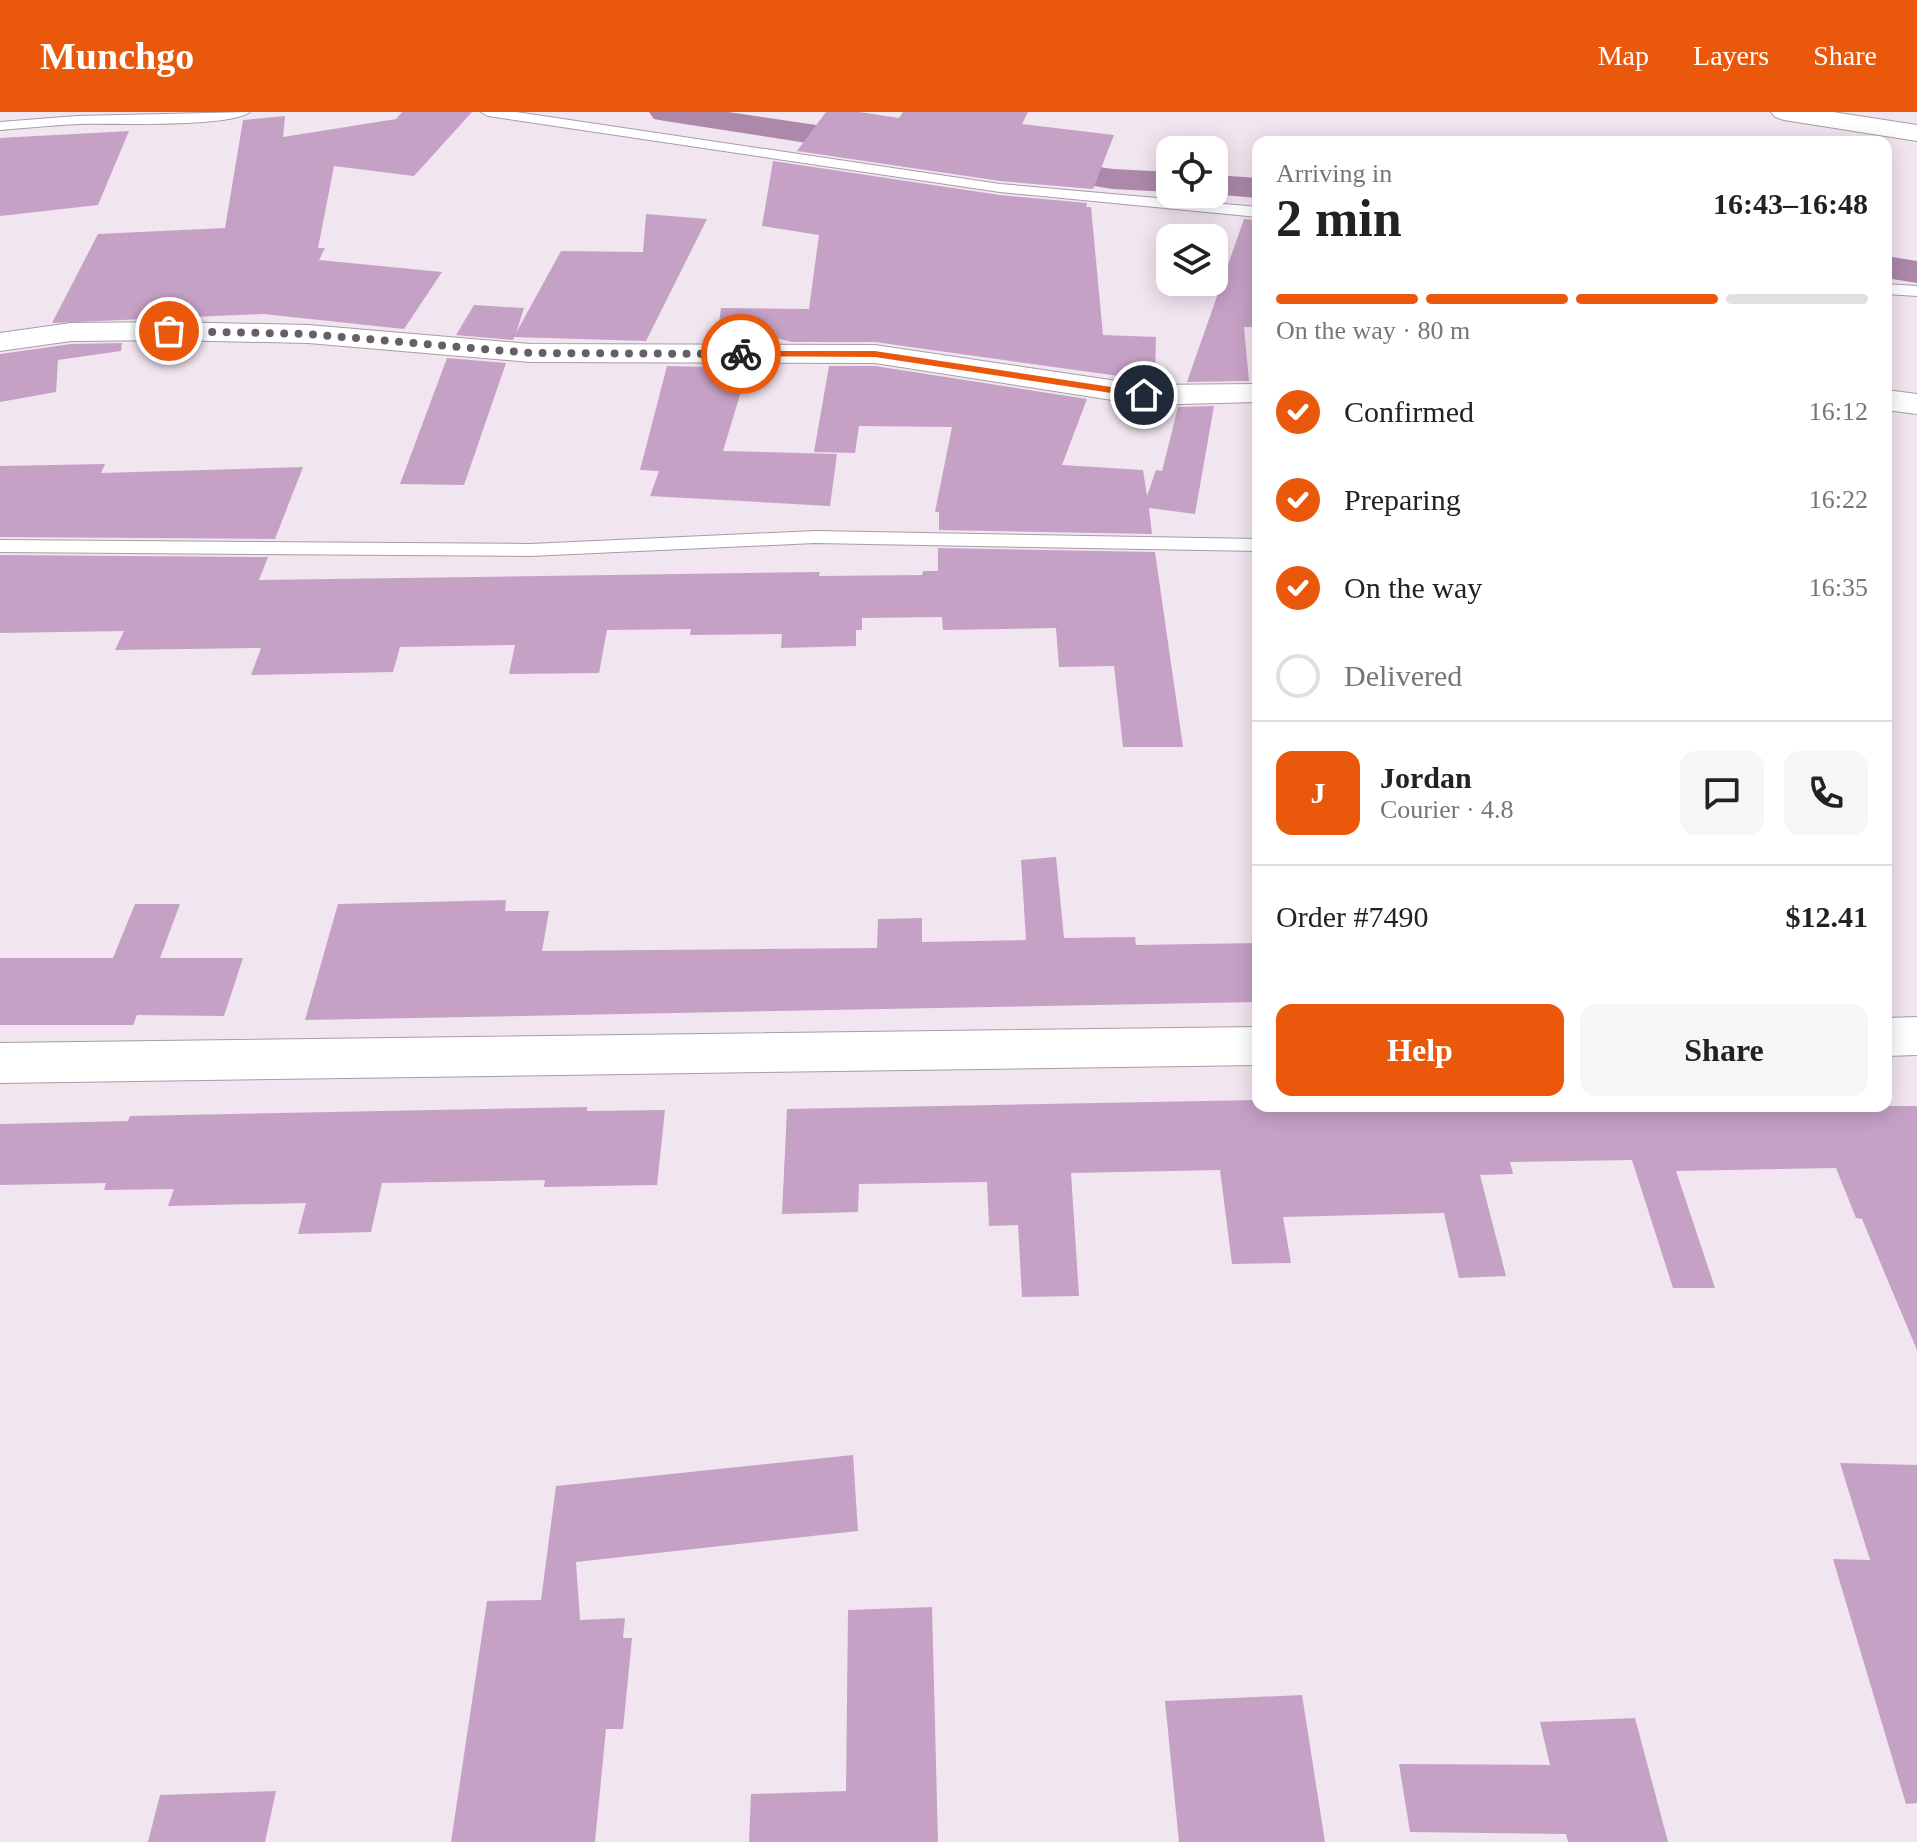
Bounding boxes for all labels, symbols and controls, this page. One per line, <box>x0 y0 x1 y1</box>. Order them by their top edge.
text: Munchgo <box>40 35 194 77</box>
text: Map <box>1598 40 1649 71</box>
text: Layers <box>1693 40 1769 71</box>
text: Share <box>1813 40 1877 71</box>
map controls <box>1156 136 1228 296</box>
button: locate <box>1156 136 1228 208</box>
text: Arriving in <box>1276 159 1392 188</box>
text: 16:43–16:48 <box>1713 187 1868 220</box>
text: 2 min <box>1276 190 1402 247</box>
button: layers <box>1156 224 1228 296</box>
pin <box>135 297 203 365</box>
icon: bag <box>147 309 191 353</box>
courier <box>701 314 781 394</box>
text: On the way · 80 m <box>1276 316 1470 345</box>
icon: bike <box>719 332 763 376</box>
pin <box>1110 361 1178 429</box>
icon: home <box>1122 373 1166 417</box>
icon: check <box>1276 390 1320 434</box>
text: Confirmed <box>1344 395 1474 428</box>
text: 16:12 <box>1809 397 1868 426</box>
icon: check <box>1276 478 1320 522</box>
text: Preparing <box>1344 483 1461 516</box>
text: 16:22 <box>1809 485 1868 514</box>
icon: check <box>1276 566 1320 610</box>
text: On the way <box>1344 571 1482 604</box>
text: 16:35 <box>1809 573 1868 602</box>
text: Delivered <box>1344 659 1462 692</box>
button: chat <box>1680 751 1764 835</box>
button: phone <box>1784 751 1868 835</box>
text: Jordan <box>1380 761 1472 794</box>
text: J <box>1311 776 1326 809</box>
text: Courier · 4.8 <box>1380 795 1514 824</box>
text: Order #7490 <box>1276 900 1428 933</box>
text: $12.41 <box>1786 900 1868 933</box>
button: Help <box>1276 1004 1564 1096</box>
button: Share <box>1580 1004 1868 1096</box>

